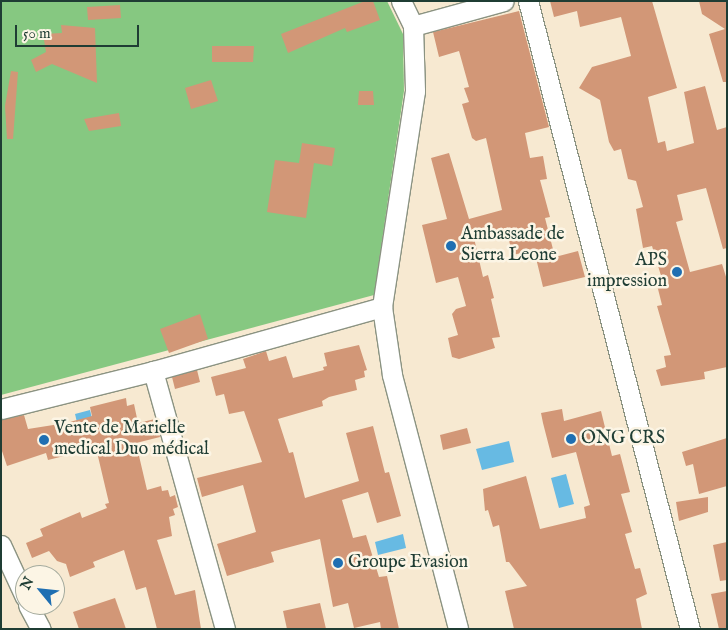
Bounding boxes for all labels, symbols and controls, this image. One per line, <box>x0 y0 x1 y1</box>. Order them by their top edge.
scale bar <box>18 15 141 47</box>
text: 50 m <box>23 24 51 43</box>
place label: Ambassade de Sierra Leone <box>461 225 564 268</box>
marker: Ambassade de Sierra Leone <box>445 240 457 252</box>
place label: APS impression <box>587 251 667 294</box>
marker: APS impression <box>671 266 683 278</box>
place label: Vente de Marielle medical Duo médical <box>54 419 209 462</box>
place label: ONG CRS <box>581 428 665 450</box>
marker: ONG CRS <box>565 433 577 445</box>
marker: Vente de Marielle medical Duo médical <box>38 434 50 446</box>
place label: Groupe Evasion <box>348 552 468 574</box>
marker: Groupe Evasion <box>332 557 344 569</box>
north arrow <box>15 565 65 615</box>
text: N <box>17 574 38 593</box>

